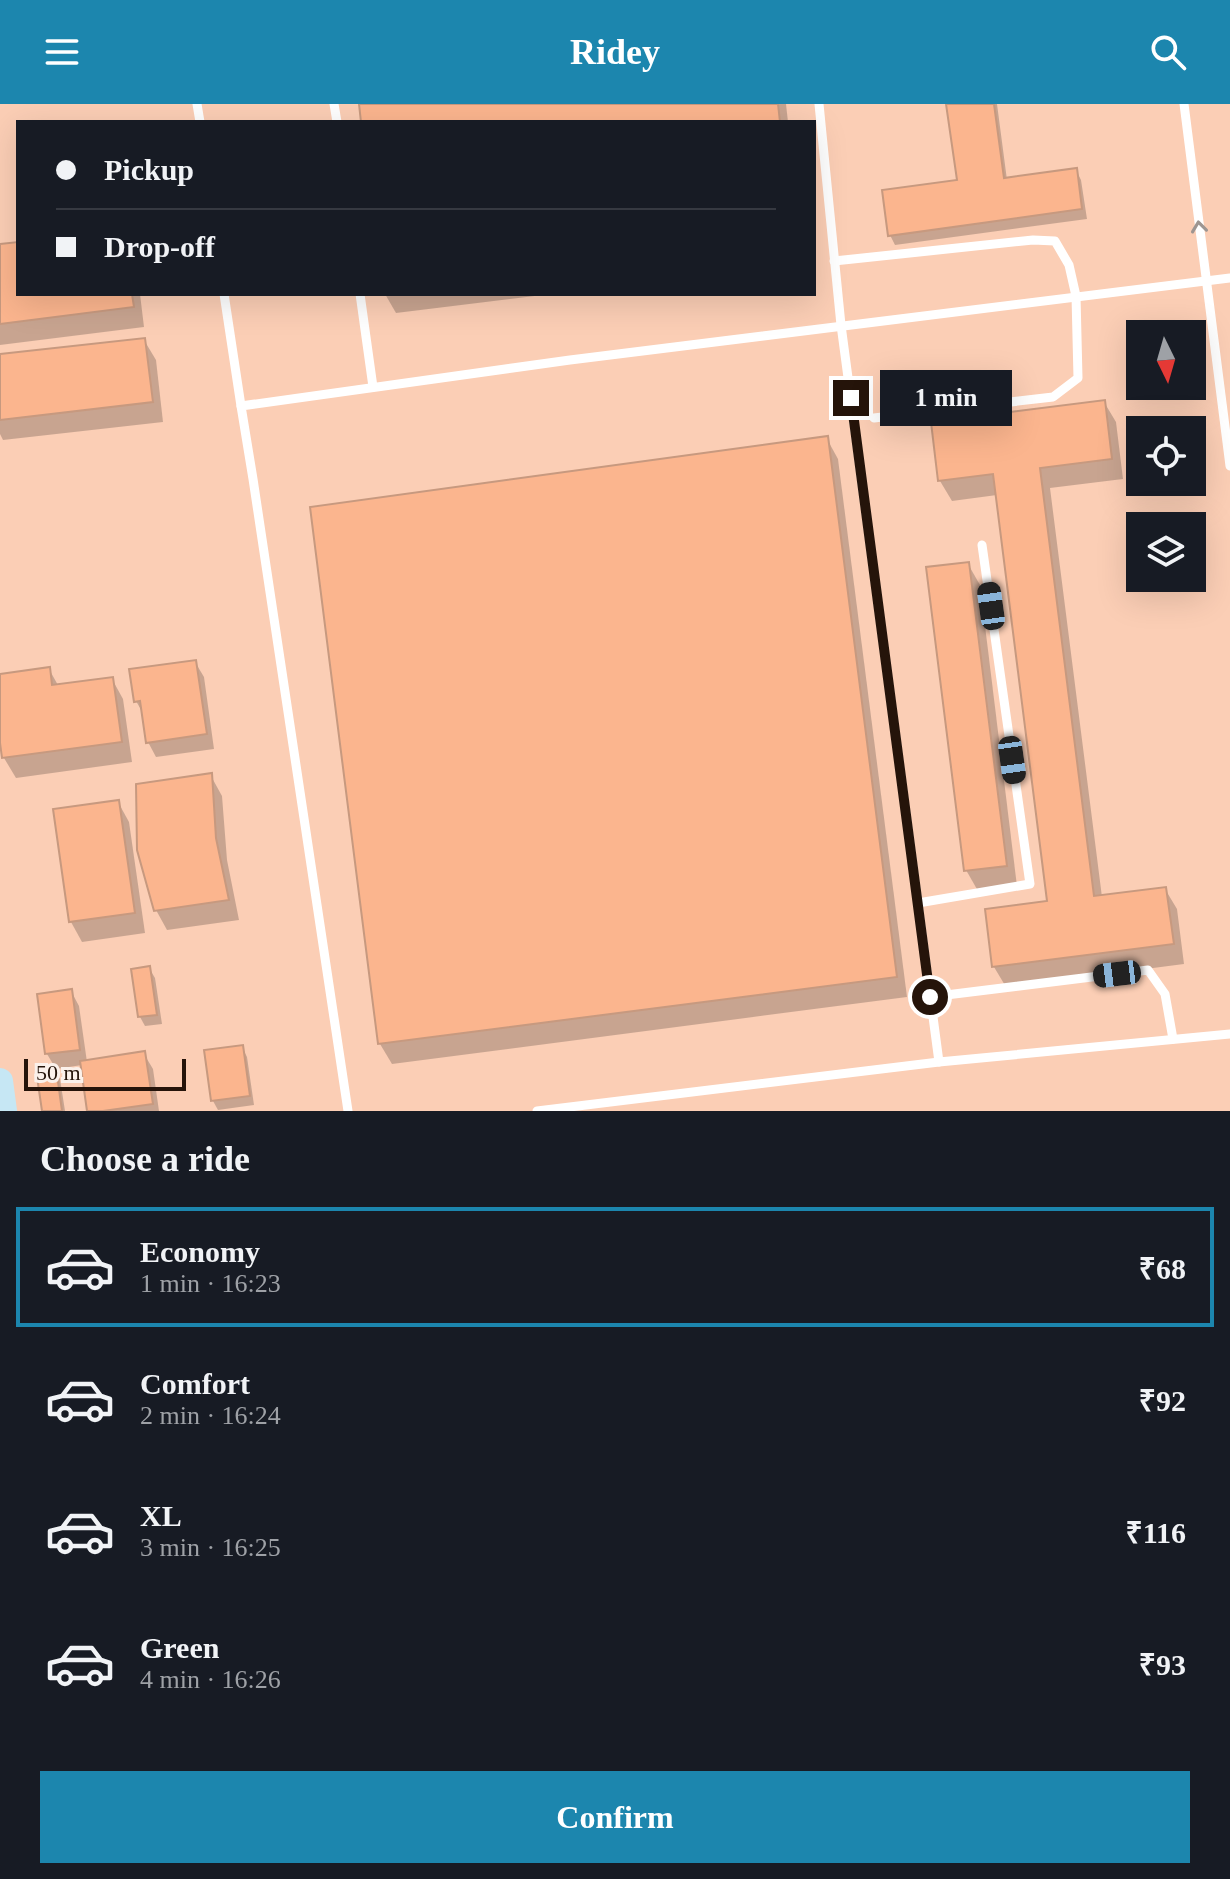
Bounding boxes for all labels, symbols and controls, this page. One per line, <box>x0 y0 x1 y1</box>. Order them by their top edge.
icon: menu <box>40 30 84 74</box>
icon: search <box>1146 30 1190 74</box>
text: Ridey <box>570 32 660 72</box>
text: Pickup <box>104 153 194 186</box>
one-way arrow <box>1191 221 1208 234</box>
text: Drop-off <box>104 230 215 263</box>
north arrow <box>1126 320 1206 400</box>
map controls <box>1126 320 1206 592</box>
callout: 1 min <box>879 370 1011 426</box>
route end <box>833 380 869 416</box>
text: 1 min <box>915 383 977 412</box>
button: locate <box>1126 416 1206 496</box>
button: layers <box>1126 512 1206 592</box>
car <box>976 581 1006 631</box>
car <box>997 735 1027 785</box>
car <box>1092 959 1142 989</box>
route start <box>912 979 948 1015</box>
scale bar <box>24 1055 186 1091</box>
text: 50 m <box>36 1060 81 1085</box>
text: Choose a ride <box>40 1139 250 1179</box>
icon: car <box>44 1231 116 1303</box>
text: Economy <box>140 1235 260 1268</box>
text: ₹68 <box>1139 1252 1186 1285</box>
text: 1 min · 16:23 <box>140 1269 281 1298</box>
icon: car <box>44 1363 116 1435</box>
text: Comfort <box>140 1367 250 1400</box>
text: ₹92 <box>1139 1384 1186 1417</box>
text: 2 min · 16:24 <box>140 1401 281 1430</box>
icon: car <box>44 1495 116 1567</box>
text: XL <box>140 1499 182 1532</box>
text: ₹116 <box>1125 1516 1186 1549</box>
text: 3 min · 16:25 <box>140 1533 281 1562</box>
icon: car <box>44 1627 116 1699</box>
text: Green <box>140 1631 219 1664</box>
text: ₹93 <box>1139 1648 1186 1681</box>
text: 4 min · 16:26 <box>140 1665 281 1694</box>
button: Confirm <box>40 1771 1190 1863</box>

